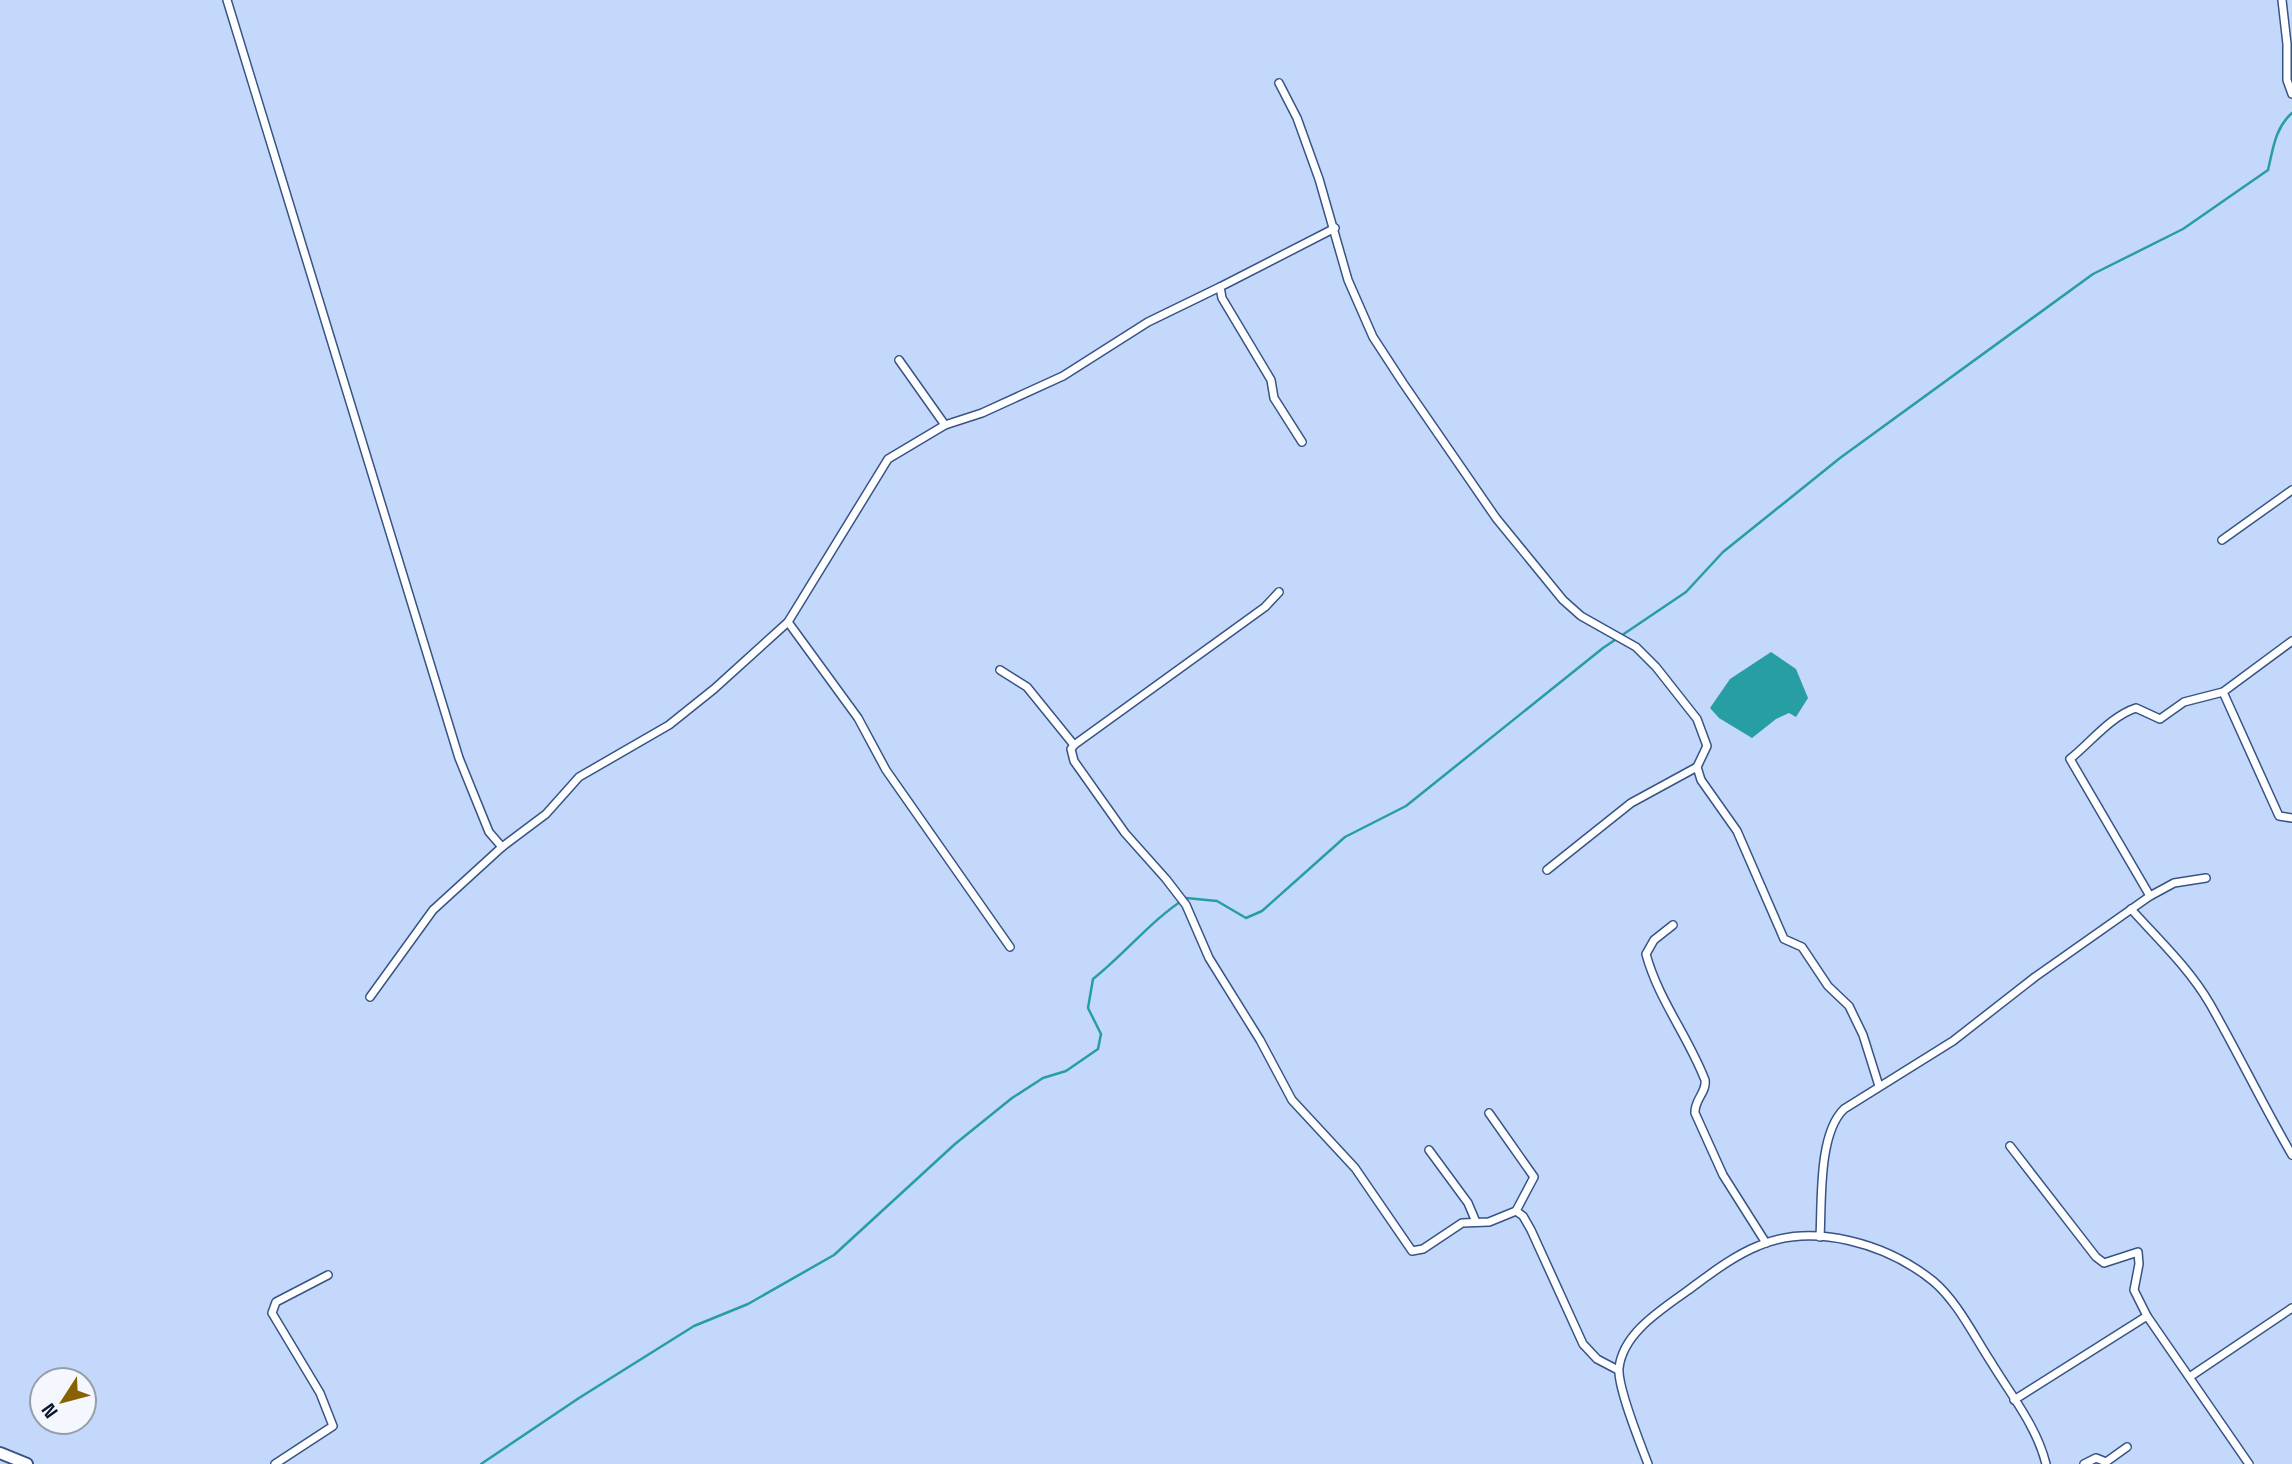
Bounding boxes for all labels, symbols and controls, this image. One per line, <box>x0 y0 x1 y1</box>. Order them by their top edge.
north arrow <box>28 1366 98 1436</box>
text: N <box>36 1398 64 1423</box>

